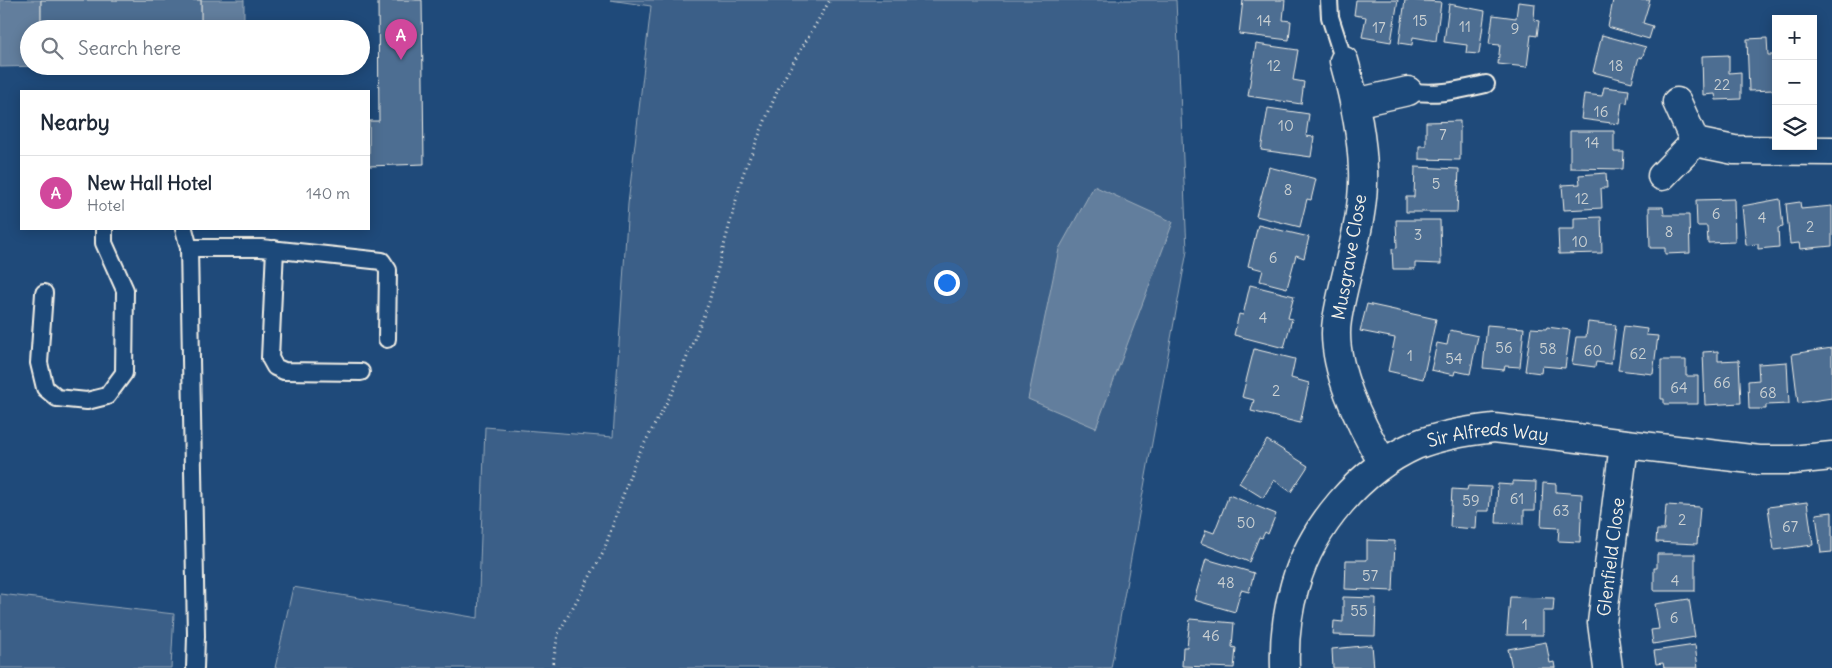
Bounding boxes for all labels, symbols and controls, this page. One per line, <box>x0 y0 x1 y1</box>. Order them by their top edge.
house number: 14 <box>1257 11 1272 30</box>
house number: 15 <box>1413 11 1427 30</box>
map controls <box>1772 15 1817 150</box>
button: + <box>1772 15 1817 60</box>
house number: 11 <box>1459 17 1471 36</box>
house number: 17 <box>1372 18 1386 37</box>
pin: A <box>385 19 417 60</box>
house number: 9 <box>1511 19 1519 38</box>
search box <box>20 20 370 75</box>
icon: search <box>38 34 66 62</box>
text: Search here <box>78 36 181 60</box>
house number: 12 <box>1267 56 1281 75</box>
house number: 18 <box>1609 56 1623 75</box>
button: − <box>1772 60 1817 105</box>
house number: 22 <box>1714 75 1730 94</box>
house number: 16 <box>1594 102 1608 121</box>
button: layers <box>1772 105 1817 150</box>
text: Nearby <box>40 109 110 136</box>
house number: 10 <box>1278 116 1294 135</box>
house number: 7 <box>1439 125 1447 144</box>
house number: 14 <box>1585 133 1600 152</box>
text: New Hall Hotel <box>87 171 212 195</box>
house number: 5 <box>1432 174 1440 193</box>
house number: 8 <box>1284 180 1292 199</box>
text: A <box>51 183 61 203</box>
text: 140 m <box>306 183 350 203</box>
house number: 12 <box>1575 189 1589 208</box>
street label: Musgrave Close <box>1327 192 1371 322</box>
text: Hotel <box>87 195 125 215</box>
house number: 6 <box>1712 204 1720 223</box>
house number: 4 <box>1758 208 1767 227</box>
house number: 2 <box>1806 217 1814 236</box>
house number: 8 <box>1665 222 1673 241</box>
house number: 3 <box>1414 225 1422 244</box>
house number: 10 <box>1572 232 1588 251</box>
house number: 6 <box>1269 248 1277 267</box>
your location <box>934 270 960 296</box>
house number: 4 <box>1259 308 1268 327</box>
house number: 56 <box>1495 338 1513 357</box>
house number: 58 <box>1539 339 1557 358</box>
house number: 60 <box>1584 341 1602 360</box>
house number: 62 <box>1630 344 1646 363</box>
house number: 1 <box>1407 346 1413 365</box>
house number: 54 <box>1445 349 1463 368</box>
house number: 66 <box>1713 373 1731 392</box>
house number: 64 <box>1670 378 1688 397</box>
house number: 2 <box>1272 381 1280 400</box>
house number: 68 <box>1759 383 1777 402</box>
street label: Sir Alfreds Way <box>1424 416 1550 452</box>
house number: 61 <box>1510 489 1524 508</box>
house number: 59 <box>1462 491 1480 510</box>
street label: Glenfield Close <box>1591 496 1629 618</box>
house number: 63 <box>1552 501 1570 520</box>
house number: 2 <box>1678 510 1686 529</box>
house number: 50 <box>1237 513 1255 532</box>
house number: 67 <box>1782 517 1798 536</box>
house number: 57 <box>1362 566 1378 585</box>
house number: 4 <box>1671 571 1680 590</box>
house number: 48 <box>1217 573 1235 592</box>
house number: 55 <box>1350 601 1368 620</box>
house number: 6 <box>1670 608 1678 627</box>
house number: 1 <box>1522 615 1528 634</box>
house number: 46 <box>1202 626 1220 645</box>

